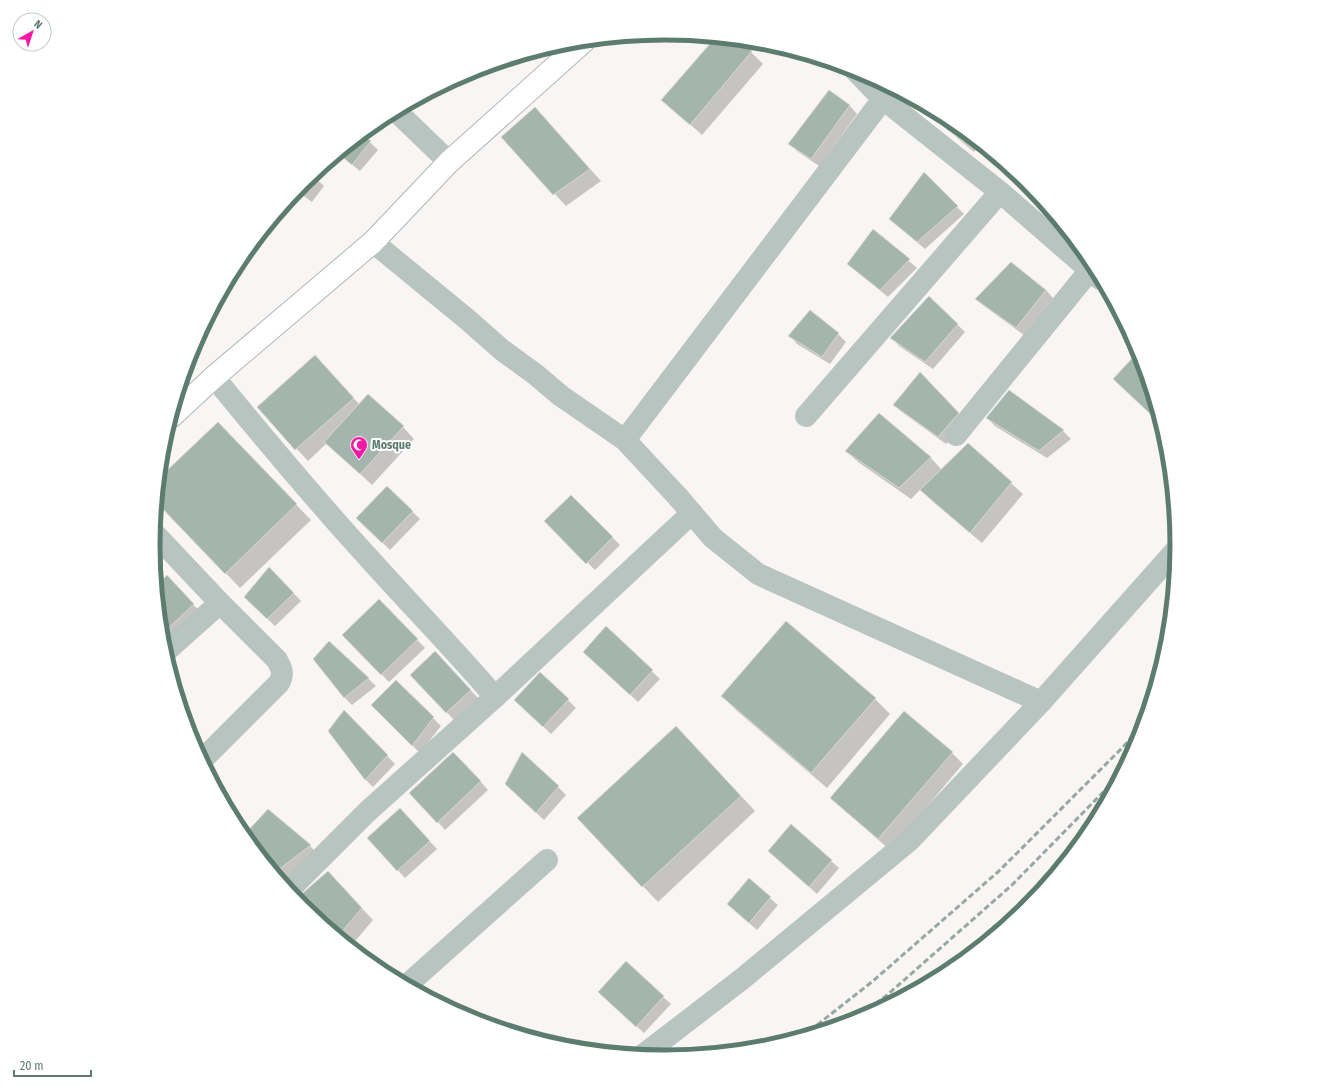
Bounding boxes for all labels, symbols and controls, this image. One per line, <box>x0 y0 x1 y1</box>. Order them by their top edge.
north arrow <box>12 12 52 52</box>
text: N <box>31 17 45 32</box>
mosque icon: Mosque <box>349 435 369 460</box>
place label: Mosque <box>372 438 411 452</box>
scale bar <box>14 1052 91 1078</box>
text: 20 m <box>20 1059 44 1073</box>

